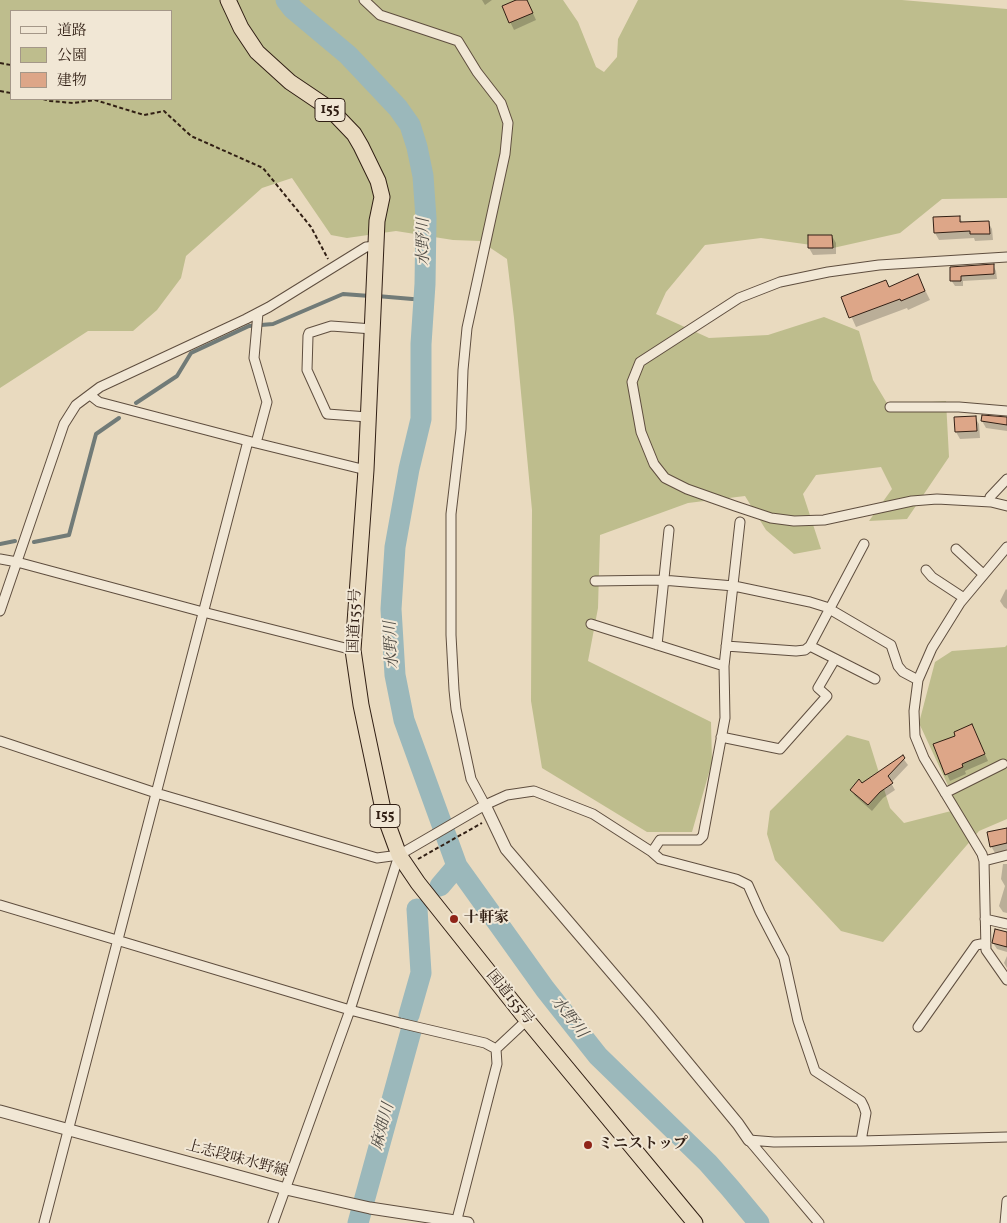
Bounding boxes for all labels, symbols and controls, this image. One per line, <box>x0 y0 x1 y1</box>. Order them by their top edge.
legend <box>10 10 172 100</box>
text: 道路 <box>57 21 87 42</box>
text: 公園 <box>57 46 87 67</box>
text: 建物 <box>57 71 87 92</box>
road number: 155 <box>315 98 345 122</box>
water label: 水野川 <box>415 218 435 266</box>
street label: 国道155号 <box>346 588 366 654</box>
water label: 水野川 <box>382 621 404 669</box>
road number: 155 <box>370 804 400 828</box>
place label: 十軒家 <box>464 910 509 928</box>
marker: 十軒家 <box>448 913 460 925</box>
street label: 国道155号 <box>481 967 537 1029</box>
water label: 水野川 <box>546 993 590 1043</box>
water label: 麻畑川 <box>369 1101 399 1153</box>
place label: ミニストップ <box>598 1136 688 1154</box>
street label: 上志段味水野線 <box>184 1138 290 1182</box>
marker: ミニストップ <box>582 1139 594 1151</box>

